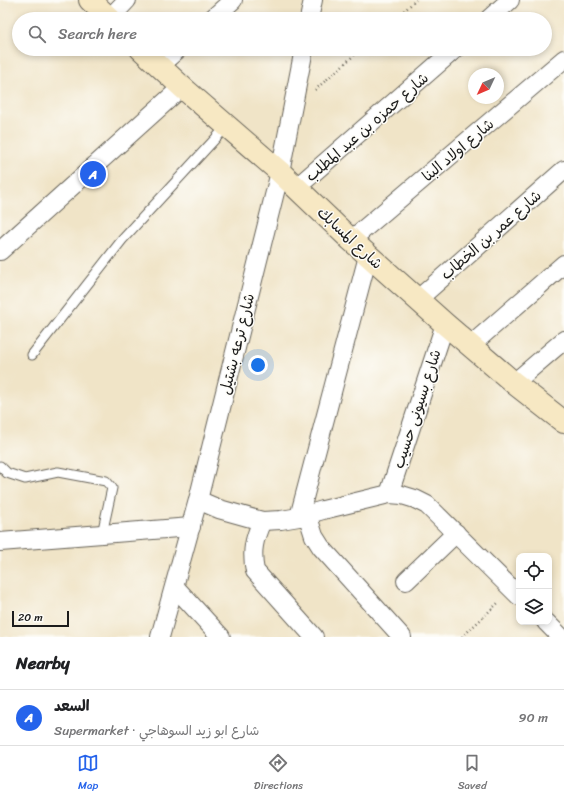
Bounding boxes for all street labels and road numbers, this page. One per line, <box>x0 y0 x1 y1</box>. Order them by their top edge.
street label: شارع حمزه بن عبد المطلب <box>299 66 435 188</box>
street label: شارع اولاد البنا <box>416 112 500 188</box>
street label: شارع عمر بن الخطاب <box>434 183 548 287</box>
street label: شارع المسابك <box>311 200 389 276</box>
street label: شارع ترعه بشتيل <box>212 291 262 397</box>
street label: شارع بسيونى حسيب <box>385 346 449 472</box>

